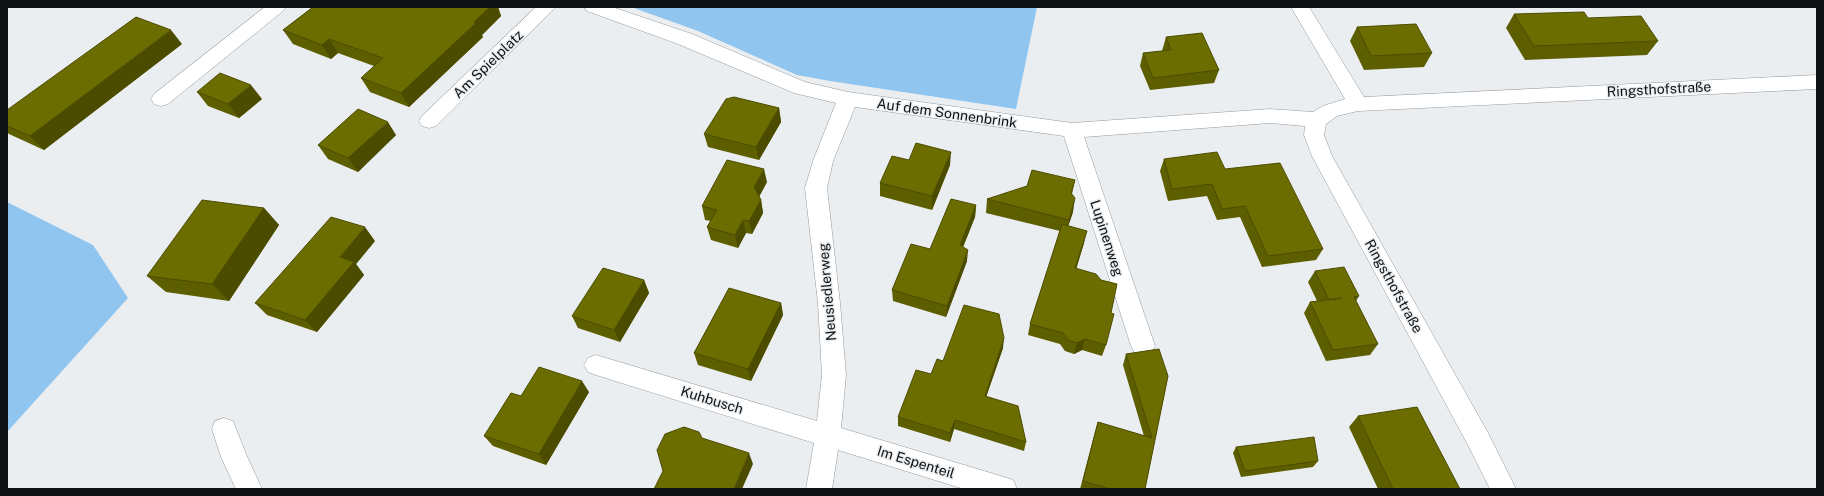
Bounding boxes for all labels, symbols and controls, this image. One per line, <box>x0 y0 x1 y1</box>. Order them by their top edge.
street label: Am Spielplatz <box>450 27 526 101</box>
street label: Ringsthofstraße <box>1606 78 1712 100</box>
street label: Auf dem Sonnenbrink <box>876 95 1018 131</box>
street label: Lupinenweg <box>1087 198 1127 279</box>
street label: Ringsthofstraße <box>1362 236 1426 336</box>
street label: Neusiedlerweg <box>815 242 839 342</box>
street label: Kuhbusch <box>679 383 745 417</box>
street label: Im Espenteil <box>875 443 957 481</box>

